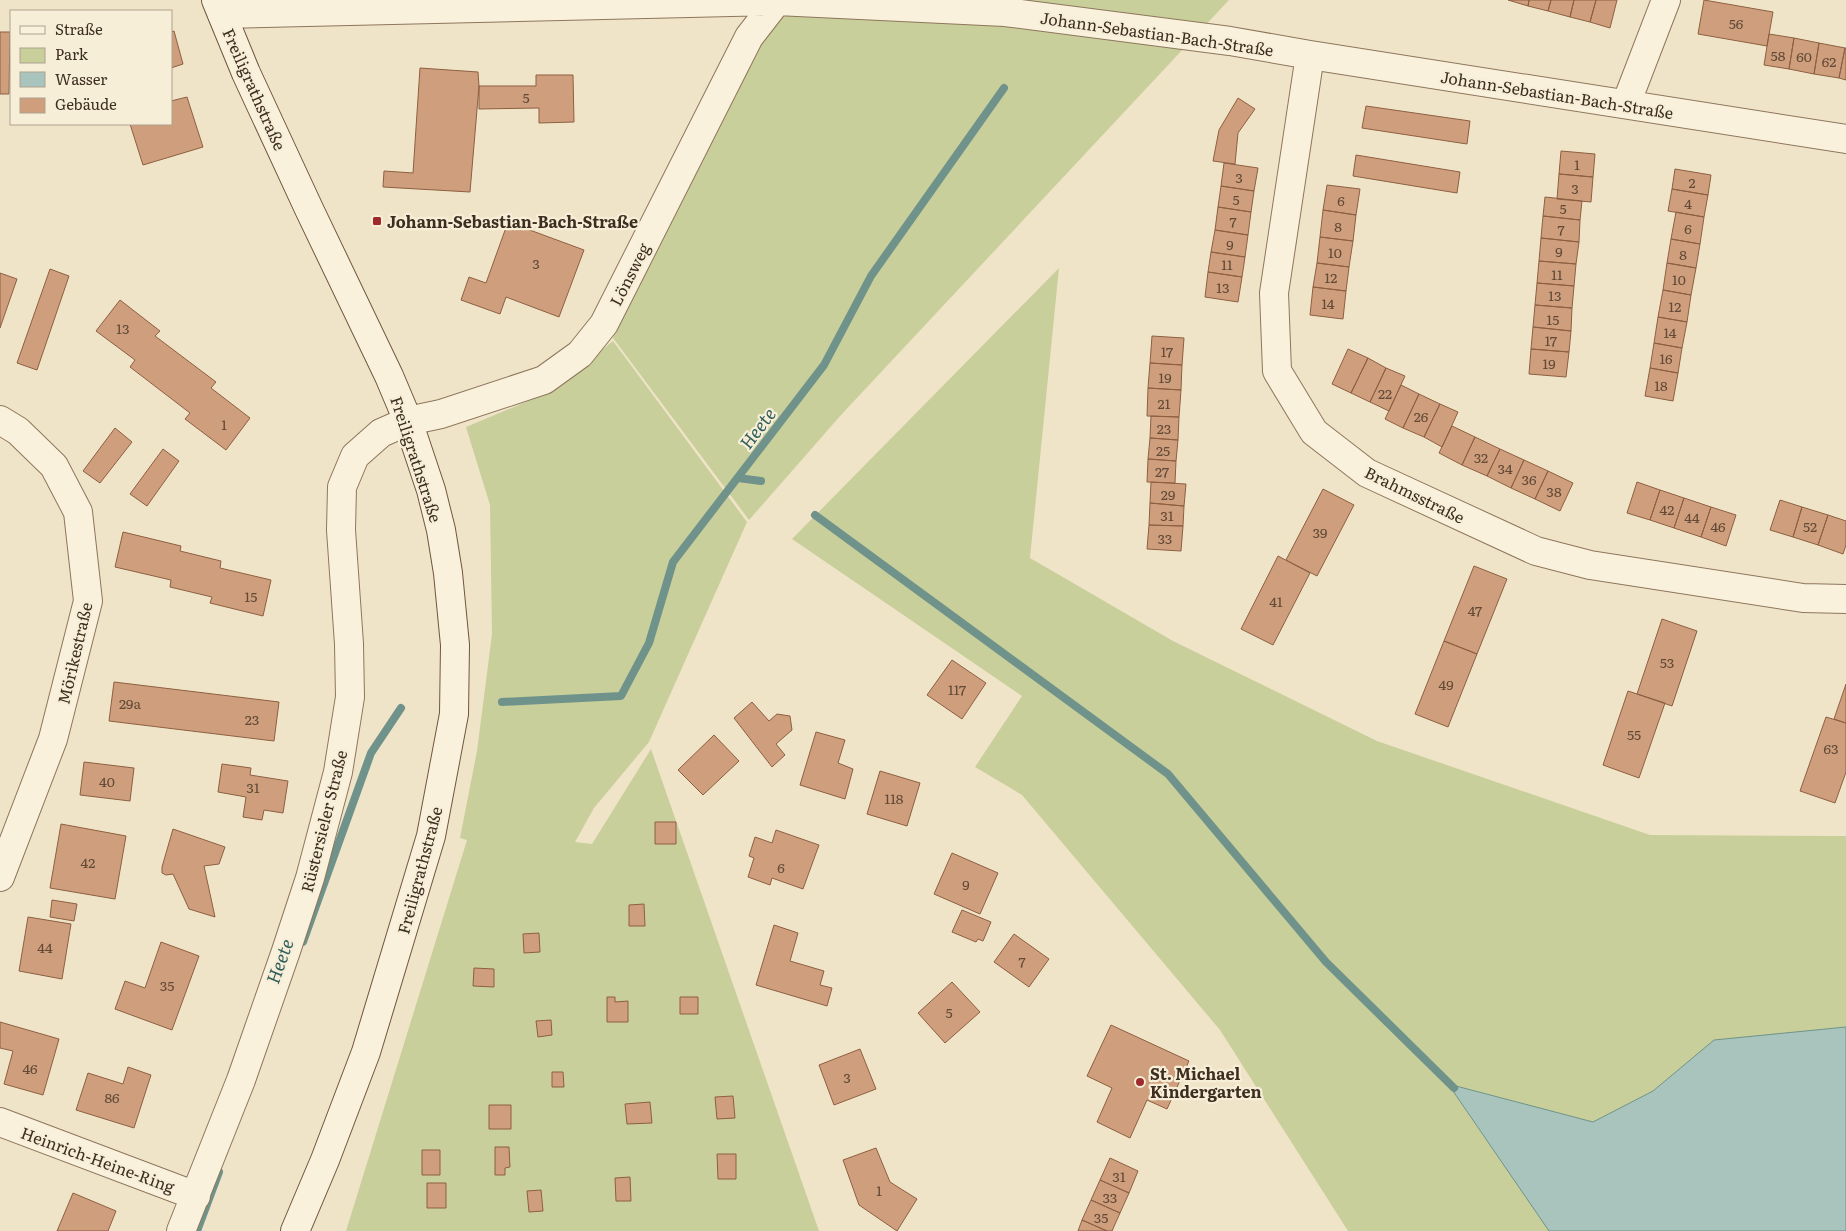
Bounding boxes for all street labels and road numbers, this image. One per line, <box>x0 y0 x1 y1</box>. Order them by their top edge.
street label: Johann-Sebastian-Bach-Straße <box>1039 5 1275 61</box>
street label: Freiligrathstraße <box>217 24 293 154</box>
street label: Johann-Sebastian-Bach-Straße <box>1439 64 1675 124</box>
street label: Lönsweg <box>603 238 655 310</box>
street label: Freiligrathstraße <box>385 393 449 525</box>
street label: Brahmsstraße <box>1361 459 1469 529</box>
street label: Mörikestraße <box>51 600 97 706</box>
street label: Rüstersieler Straße <box>294 747 352 895</box>
street label: Freiligrathstraße <box>390 803 448 937</box>
street label: Heinrich-Heine-Ring <box>18 1120 178 1198</box>

